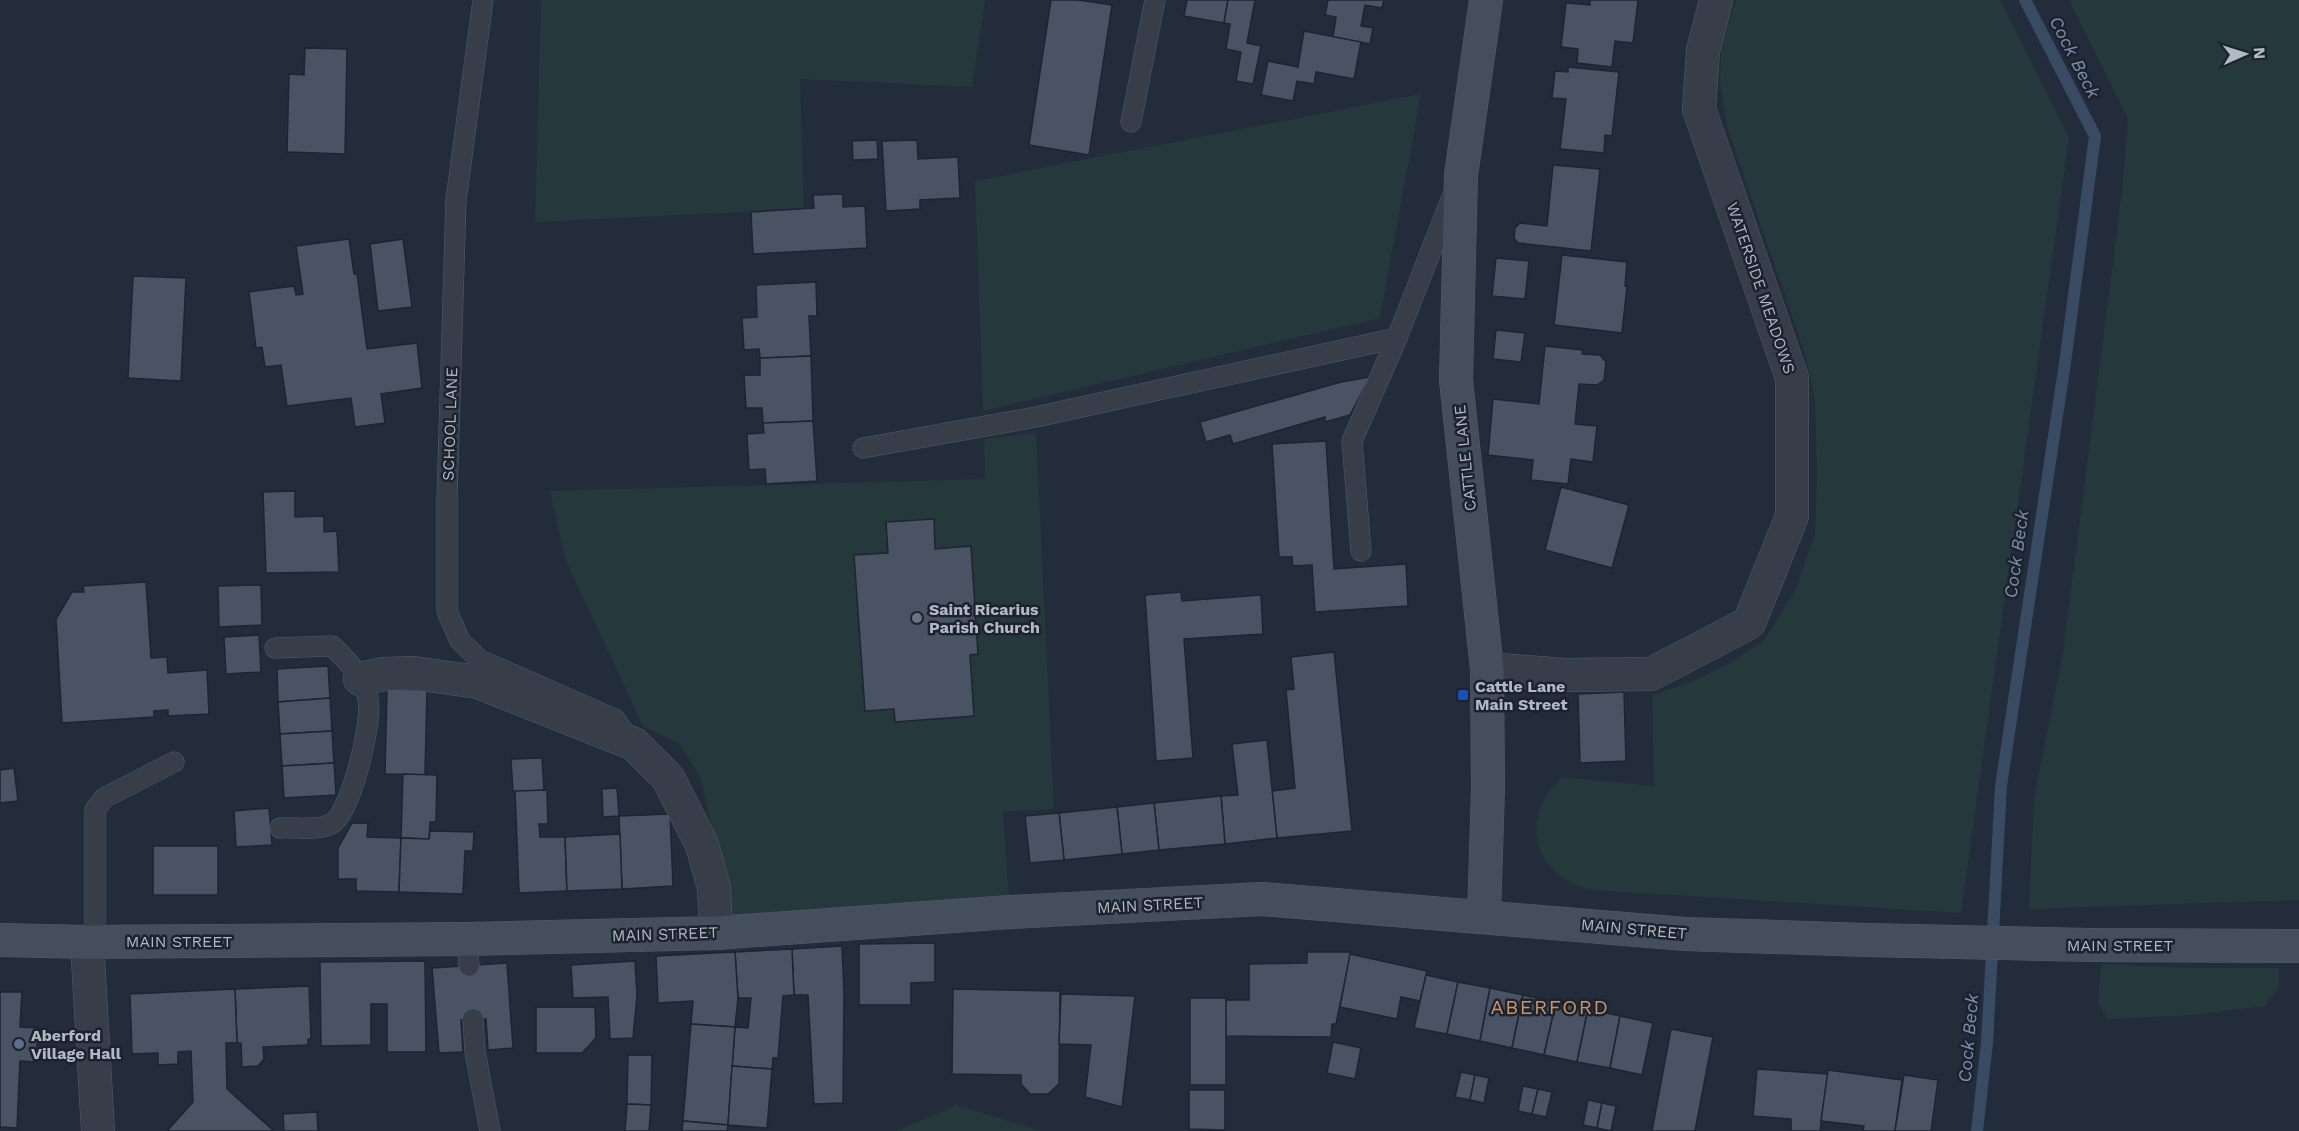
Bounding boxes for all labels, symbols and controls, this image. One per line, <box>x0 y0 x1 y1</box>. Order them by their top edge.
water label: Cock Beck <box>2045 12 2105 103</box>
north arrow <box>2215 24 2275 84</box>
text: N <box>2250 47 2269 60</box>
street label: WATERSIDE MEADOWS <box>1723 200 1799 376</box>
street label: SCHOOL LANE <box>439 367 461 481</box>
street label: CATTLE LANE <box>1450 404 1480 512</box>
water label: Cock Beck <box>1999 507 2033 600</box>
place label: Saint Ricarius Parish Church <box>929 600 1040 637</box>
marker: Saint Ricarius Parish Church <box>910 611 924 625</box>
place label: Cattle Lane Main Street <box>1475 677 1567 714</box>
marker: Cattle Lane Main Street <box>1456 688 1470 702</box>
street label: MAIN STREET <box>1096 893 1204 917</box>
street label: MAIN STREET <box>1580 915 1688 943</box>
street label: MAIN STREET <box>612 923 719 945</box>
street label: MAIN STREET <box>126 932 232 951</box>
street label: MAIN STREET <box>2067 936 2173 955</box>
water label: Cock Beck <box>1954 991 1982 1083</box>
district label: ABERFORD <box>1491 995 1609 1019</box>
place label: Aberford Village Hall <box>31 1026 122 1063</box>
marker: Aberford Village Hall <box>12 1037 26 1051</box>

